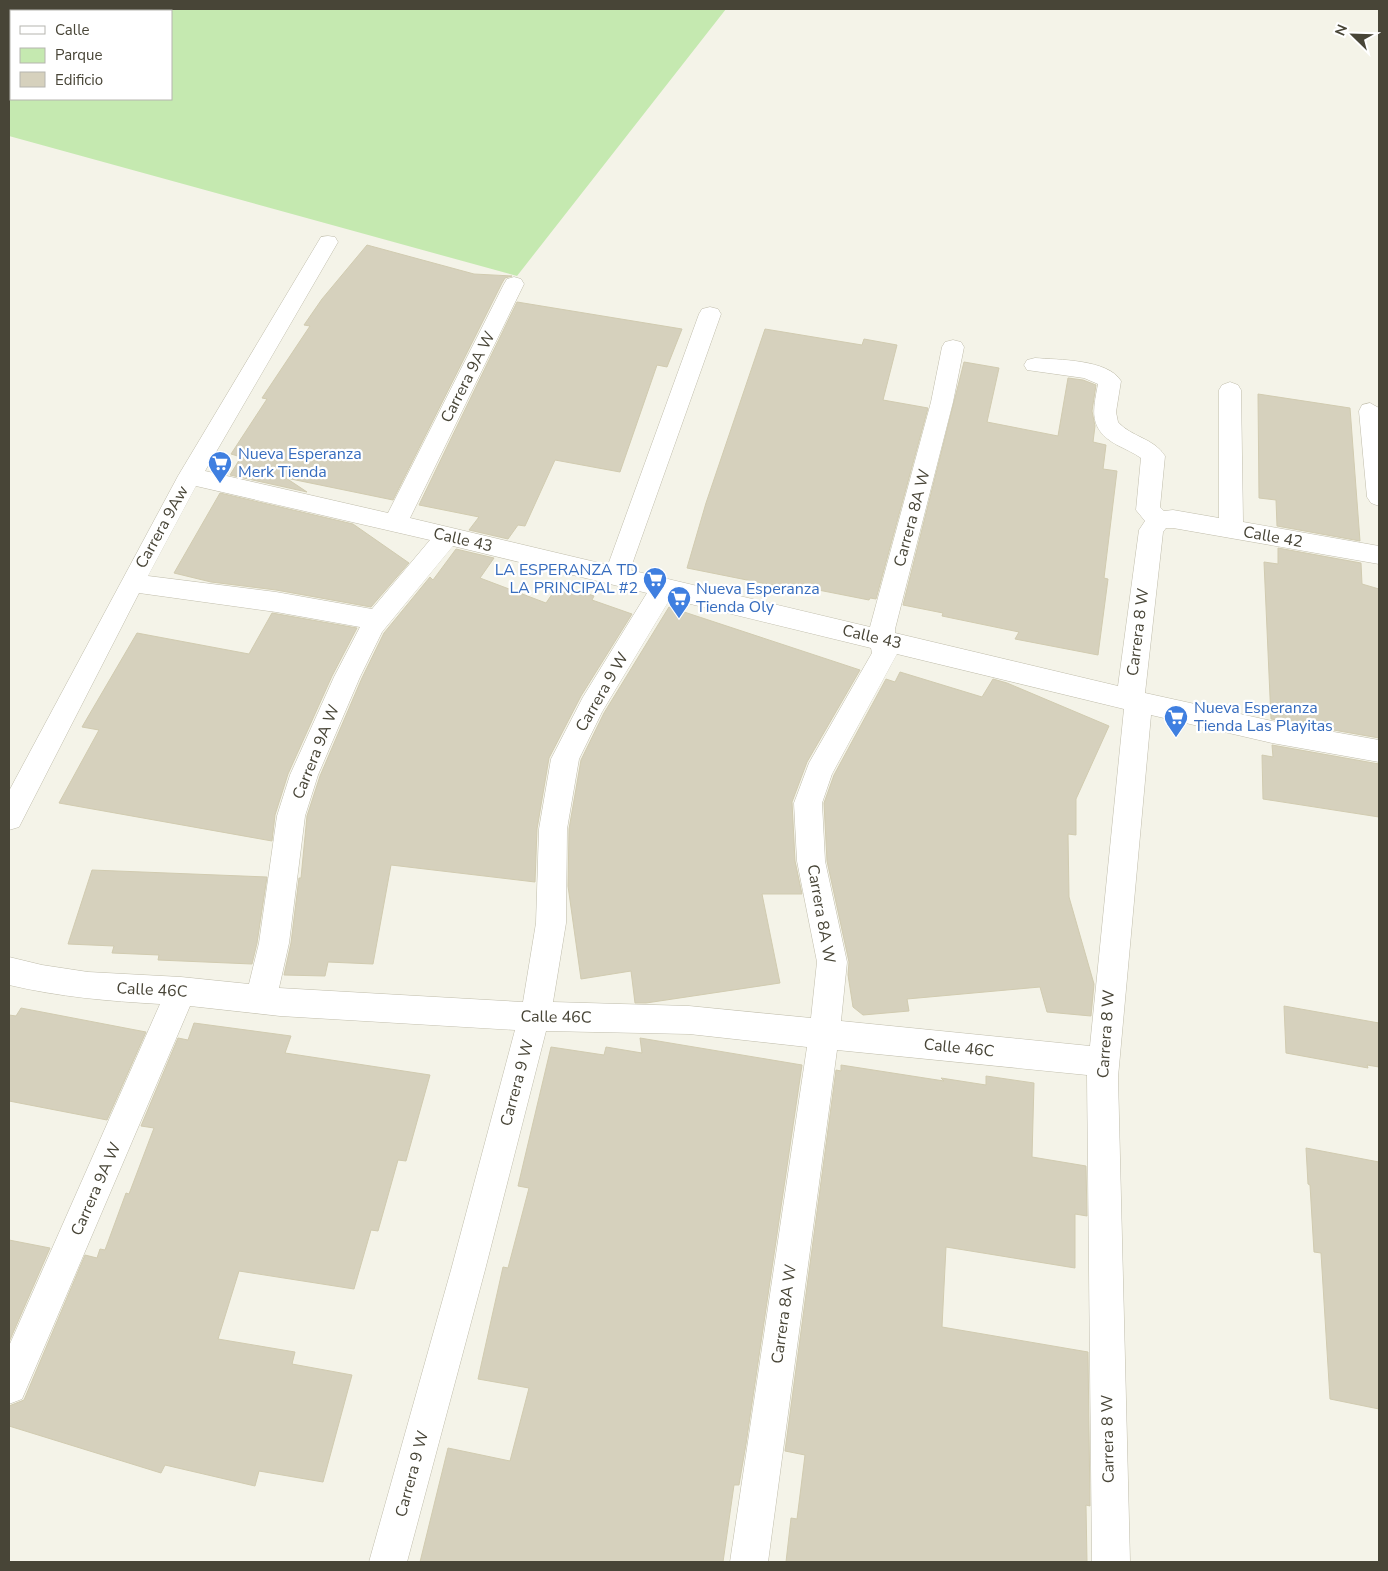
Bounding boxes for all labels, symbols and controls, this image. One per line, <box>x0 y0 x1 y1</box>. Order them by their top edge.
legend <box>10 10 172 100</box>
north arrow <box>1328 10 1378 60</box>
text: Calle <box>55 20 90 40</box>
text: N <box>1331 22 1352 39</box>
text: Parque <box>55 45 103 65</box>
text: Edificio <box>55 70 103 90</box>
street label: Carrera 9A W <box>435 327 501 427</box>
place label: Nueva Esperanza Merk Tienda <box>238 443 362 483</box>
supermarket icon: Nueva Esperanza Merk Tienda <box>207 450 233 484</box>
street label: Carrera 8A W <box>888 466 936 569</box>
street label: Carrera 9Aw <box>130 481 194 572</box>
street label: Calle 42 <box>1241 521 1305 553</box>
street label: Calle 43 <box>431 523 495 557</box>
place label: LA ESPERANZA TD LA PRINCIPAL #2 <box>495 559 638 599</box>
supermarket icon: LA ESPERANZA TD LA PRINCIPAL #2 <box>642 566 668 600</box>
place label: Nueva Esperanza Tienda Oly <box>696 578 820 618</box>
supermarket icon: Nueva Esperanza Tienda Oly <box>666 585 692 619</box>
street label: Carrera 8 W <box>1122 586 1154 677</box>
street label: Calle 43 <box>840 620 904 654</box>
street label: Carrera 9 W <box>570 648 634 736</box>
place label: Nueva Esperanza Tienda Las Playitas <box>1194 697 1333 737</box>
street label: Carrera 9A W <box>287 701 345 803</box>
supermarket icon: Nueva Esperanza Tienda Las Playitas <box>1163 704 1189 738</box>
street label: Carrera 8A W <box>801 863 841 966</box>
street label: Calle 46C <box>116 977 188 1003</box>
street label: Carrera 8 W <box>1092 989 1120 1079</box>
street label: Calle 46C <box>520 1005 592 1029</box>
street label: Calle 46C <box>923 1033 996 1063</box>
street label: Carrera 9 W <box>495 1037 539 1129</box>
street label: Carrera 9A W <box>66 1138 127 1239</box>
street label: Carrera 8A W <box>766 1263 802 1365</box>
street label: Carrera 8 W <box>1096 1394 1120 1483</box>
street label: Carrera 9 W <box>390 1428 434 1520</box>

